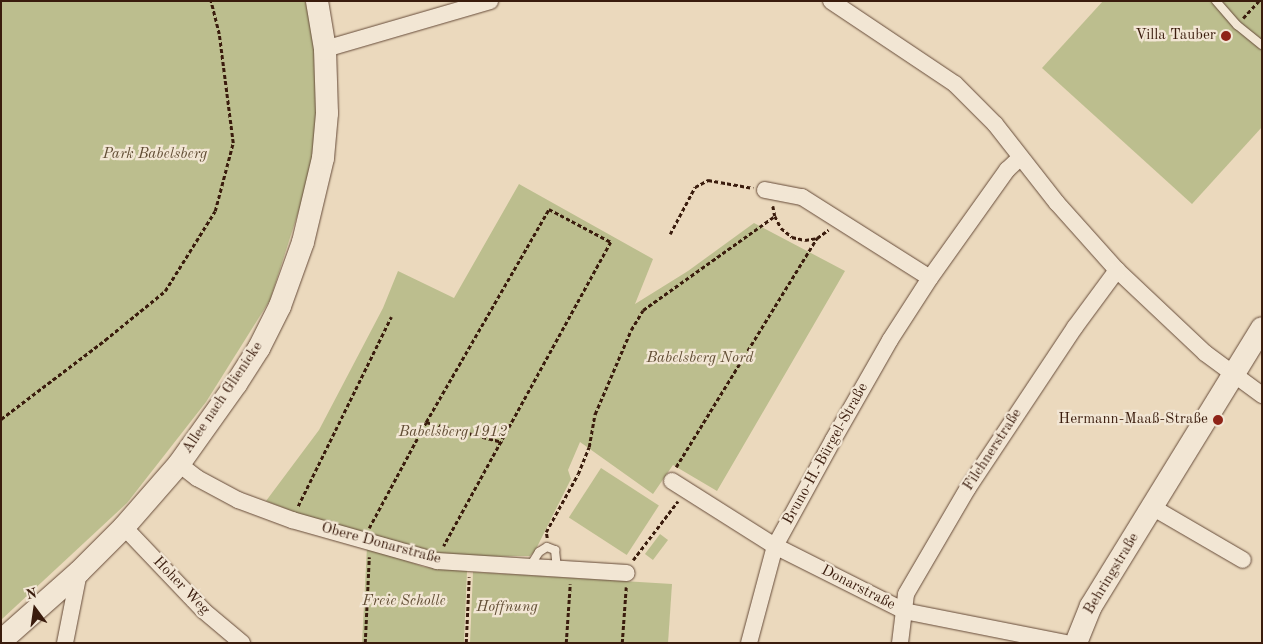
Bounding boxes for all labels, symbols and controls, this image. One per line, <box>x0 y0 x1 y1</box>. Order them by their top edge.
place label: Villa Tauber <box>1135 27 1216 45</box>
marker: Villa Tauber <box>1220 30 1232 42</box>
park label: Park Babelsberg <box>103 146 207 164</box>
street label: Allee nach Glienicke <box>179 339 267 457</box>
park label: Babelsberg Nord <box>647 350 753 368</box>
street label: Bruno-H.-Bürgel-Straße <box>780 380 872 528</box>
street label: Filchnerstraße <box>960 406 1026 494</box>
place label: Hermann-Maaß-Straße <box>1058 411 1208 429</box>
marker: Hermann-Maaß-Straße <box>1212 414 1224 426</box>
park label: Babelsberg 1912 <box>399 424 507 442</box>
street label: Obere Donarstraße <box>319 519 443 569</box>
street label: Behringstraße <box>1081 530 1143 618</box>
street label: Hoher Weg <box>149 553 213 619</box>
street label: Donarstraße <box>818 562 898 614</box>
north arrow <box>10 584 60 634</box>
text: N <box>24 586 38 603</box>
park label: Freie Scholle <box>362 593 446 611</box>
park label: Hoffnung <box>476 599 538 617</box>

